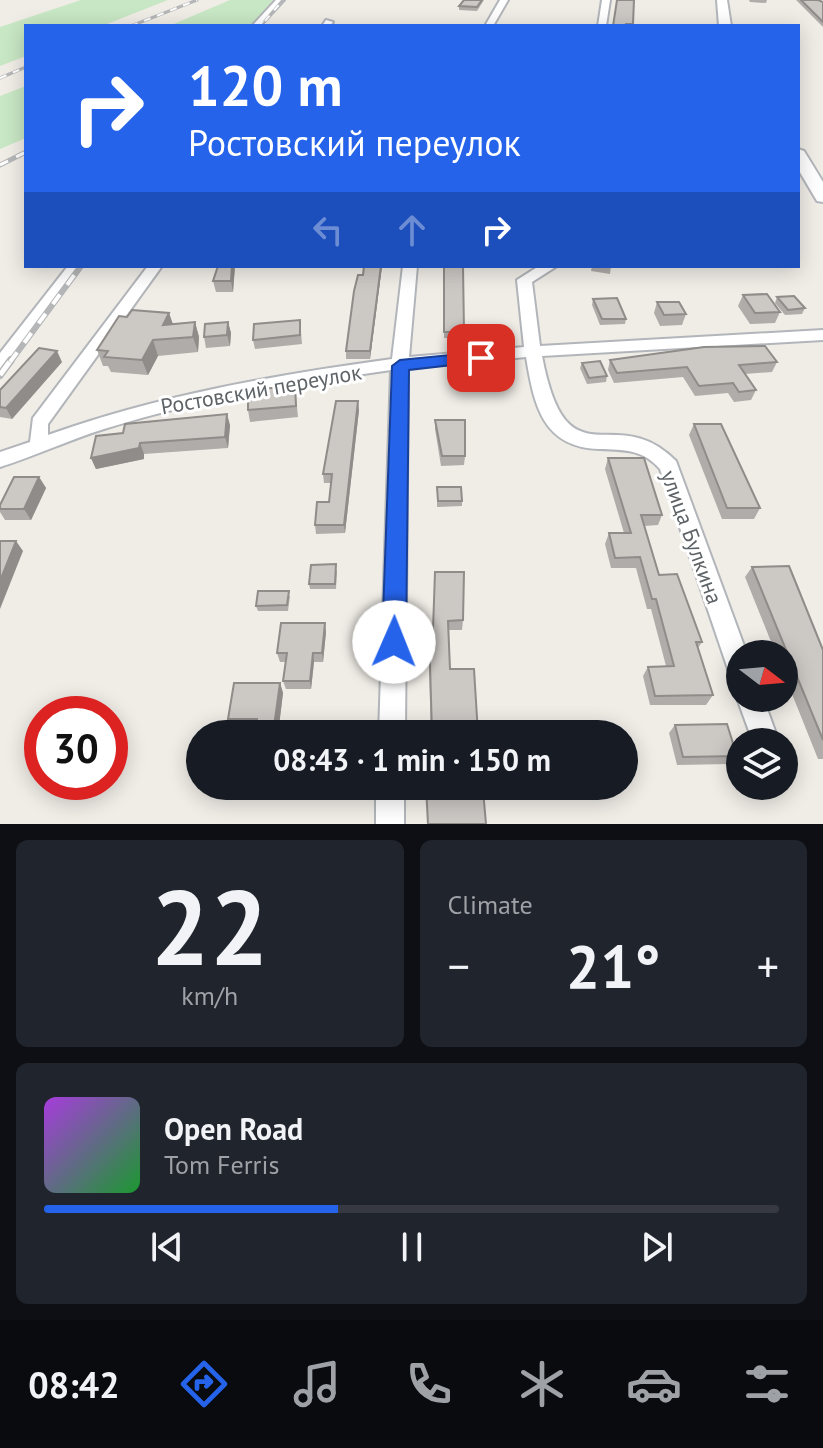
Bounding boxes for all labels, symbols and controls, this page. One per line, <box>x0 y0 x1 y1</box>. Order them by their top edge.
text: 120 m <box>188 49 343 121</box>
icon: right <box>56 56 160 160</box>
text: Ростовский переулок <box>188 119 521 166</box>
icon: left <box>306 208 350 252</box>
icon: ahead <box>390 208 434 252</box>
icon: right <box>474 208 518 252</box>
pin <box>447 324 515 392</box>
icon: arrive <box>459 336 503 380</box>
street label: Ростовский переулок <box>158 357 364 420</box>
street label: улица Булкина <box>655 466 729 608</box>
position arrow <box>352 600 436 684</box>
north arrow <box>726 640 798 712</box>
map controls <box>726 640 798 800</box>
speed limit sign: 30 <box>24 696 128 800</box>
button: layers <box>726 728 798 800</box>
text: 08:43 · 1 min · 150 m <box>273 740 551 779</box>
text: 22 <box>151 859 269 994</box>
text: Climate <box>448 888 533 921</box>
text: 21° <box>566 927 660 1005</box>
text: − <box>448 937 470 994</box>
text: + <box>757 937 779 994</box>
text: km/h <box>181 979 238 1012</box>
text: Open Road <box>164 1109 303 1148</box>
text: Tom Ferris <box>164 1148 279 1181</box>
icon: previous <box>145 1225 189 1269</box>
icon: pause <box>390 1225 434 1269</box>
icon: next <box>635 1225 679 1269</box>
icon: directions <box>176 1356 232 1412</box>
icon: music <box>289 1356 345 1412</box>
icon: phone <box>401 1356 457 1412</box>
icon: climate <box>514 1356 570 1412</box>
icon: car <box>626 1356 682 1412</box>
icon: filters <box>739 1356 795 1412</box>
text: 08:42 <box>28 1361 120 1408</box>

